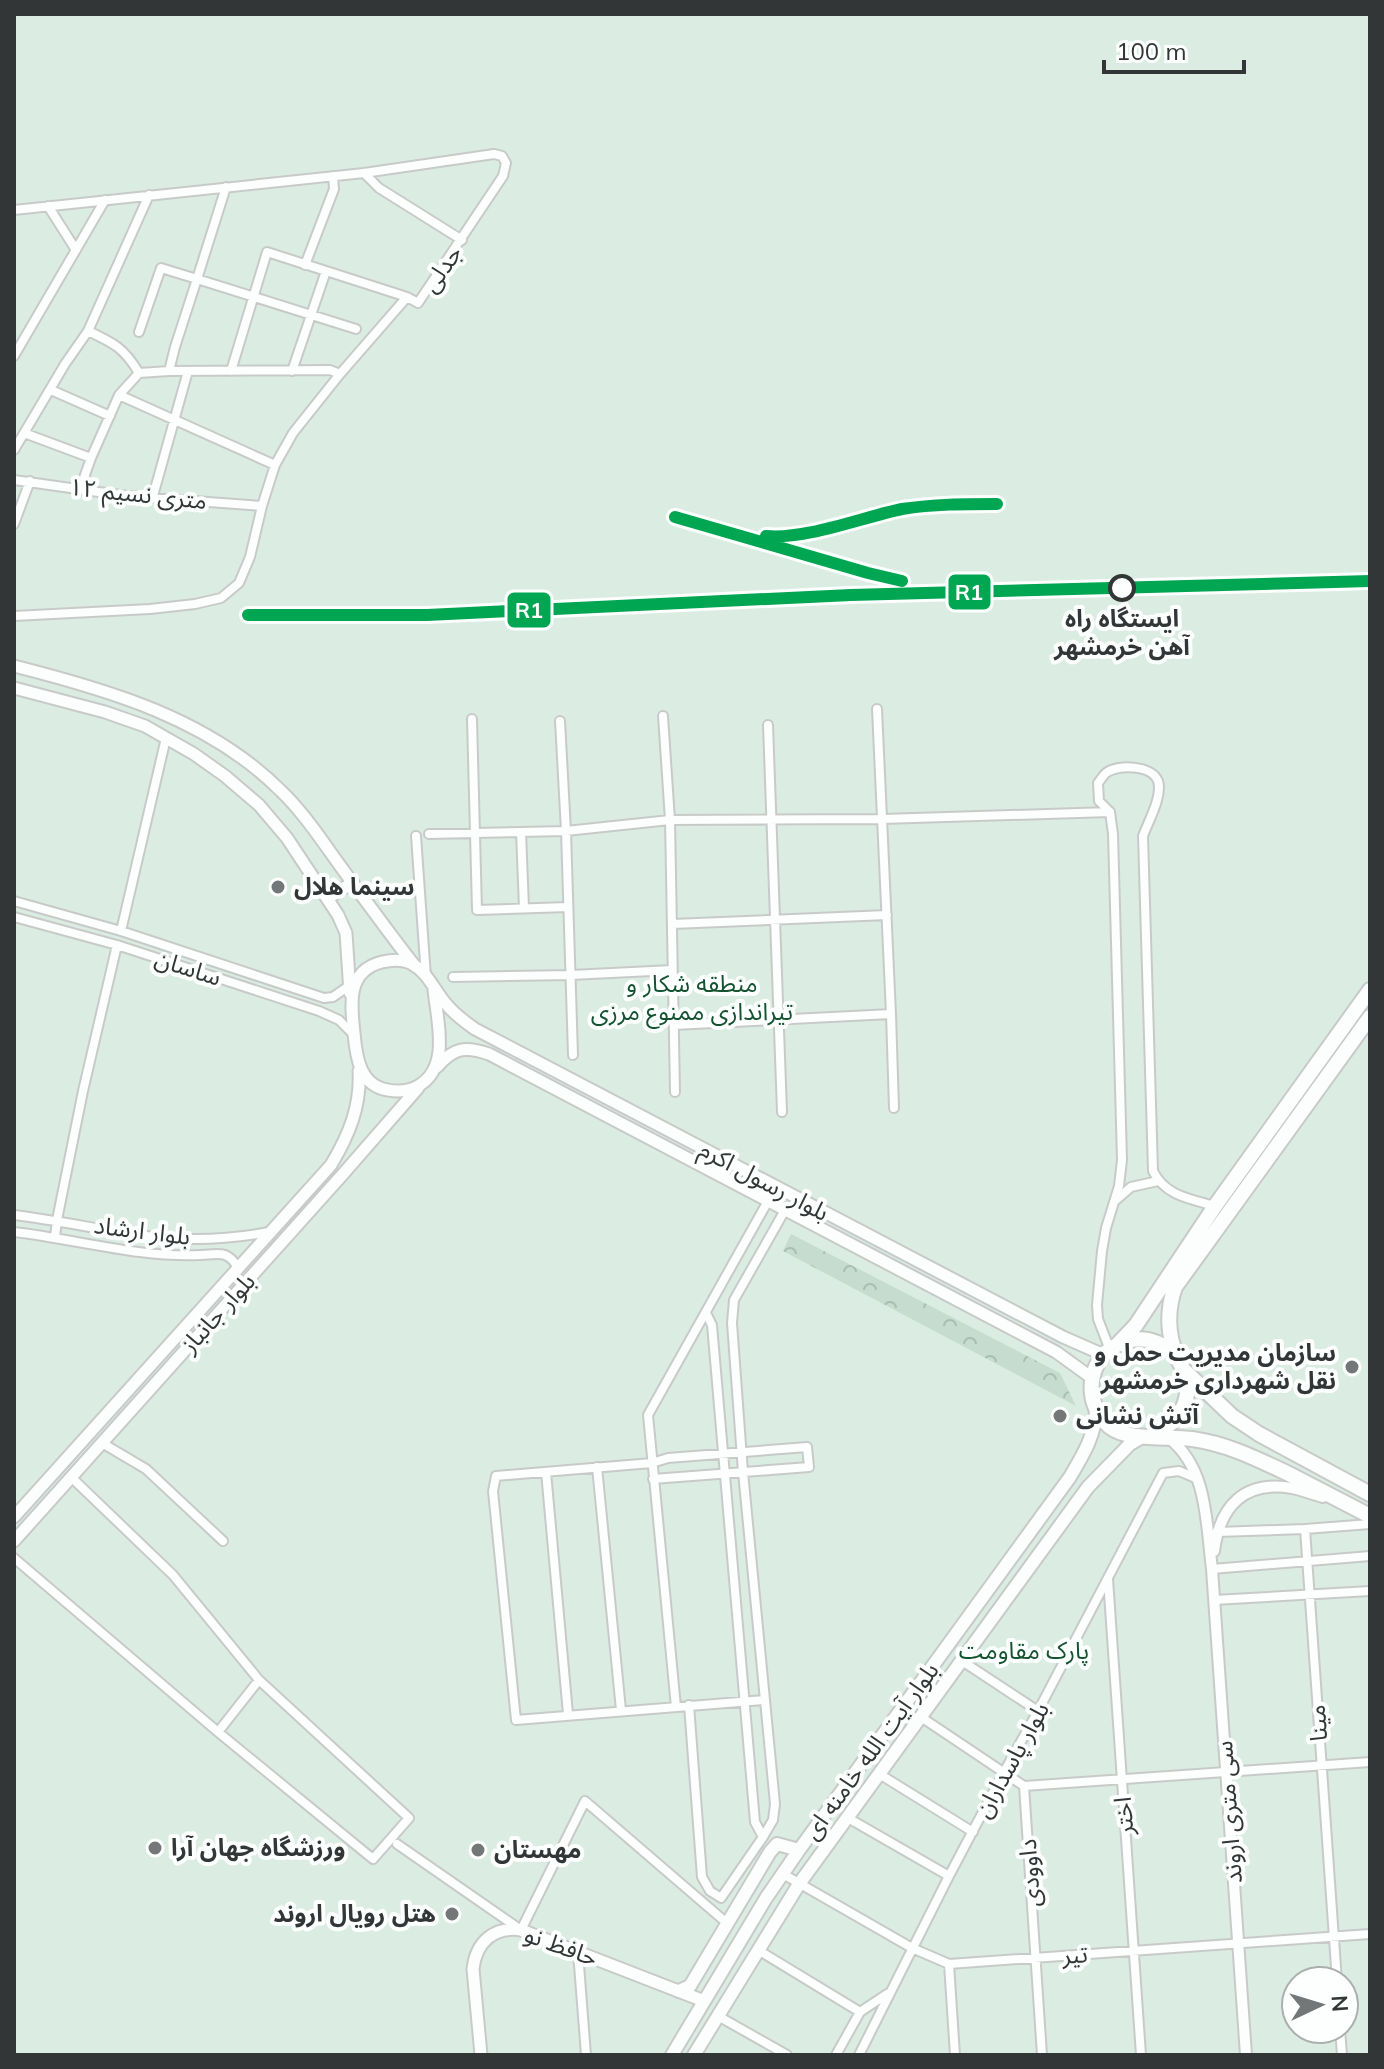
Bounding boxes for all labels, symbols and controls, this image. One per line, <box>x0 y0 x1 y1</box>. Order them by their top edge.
scale bar <box>1104 24 1244 74</box>
text: 100 m <box>1116 36 1187 66</box>
street label: جدلی <box>414 239 468 298</box>
street label: ۱۲ متری نسیم <box>67 471 209 518</box>
line badge: R1 <box>947 573 992 611</box>
marker: ایستگاه راه آهن خرمشهر <box>1109 575 1135 601</box>
text: R1 <box>955 578 983 606</box>
line badge: R1 <box>506 591 552 629</box>
text: R1 <box>515 596 543 624</box>
place label: ایستگاه راه آهن خرمشهر <box>1053 603 1191 661</box>
place label: سینما هلال <box>294 871 415 901</box>
marker: سینما هلال <box>269 878 287 896</box>
street label: ساسان <box>151 942 225 992</box>
park label: منطقه شکار و تیراندازی ممنوع مرزی <box>591 968 793 1029</box>
street label: بلوار رسول اکرم <box>693 1133 835 1230</box>
street label: بلوار ارشاد <box>92 1209 192 1251</box>
street label: بلوار جانباز <box>173 1266 261 1359</box>
place label: سازمان مدیریت حمل و نقل شهرداری خرمشهر <box>1094 1337 1336 1395</box>
marker: سازمان مدیریت حمل و نقل شهرداری خرمشهر <box>1343 1358 1361 1376</box>
place label: آتش نشانی <box>1076 1400 1200 1430</box>
marker: آتش نشانی <box>1051 1407 1069 1425</box>
park label: پارک مقاومت <box>959 1635 1089 1666</box>
street label: بلوار آیت الله خامنه ای <box>796 1656 945 1845</box>
street label: بلوار پاسداران <box>967 1696 1056 1823</box>
street label: مینا <box>1301 1704 1333 1742</box>
street label: سی متری اروند <box>1208 1740 1248 1884</box>
street label: اختر <box>1107 1796 1139 1837</box>
place label: ورزشگاه جهان آرا <box>171 1832 345 1862</box>
place label: مهستان <box>494 1834 581 1864</box>
street label: داوودی <box>1012 1838 1046 1908</box>
marker: ورزشگاه جهان آرا <box>146 1839 164 1857</box>
marker: مهستان <box>469 1841 487 1859</box>
place label: هتل رویال اروند <box>273 1898 436 1928</box>
marker: هتل رویال اروند <box>443 1905 461 1923</box>
street label: حافظ نو <box>521 1918 602 1972</box>
street label: تیر <box>1060 1938 1089 1970</box>
north arrow <box>1280 1965 1360 2045</box>
text: N <box>1325 1994 1354 2013</box>

